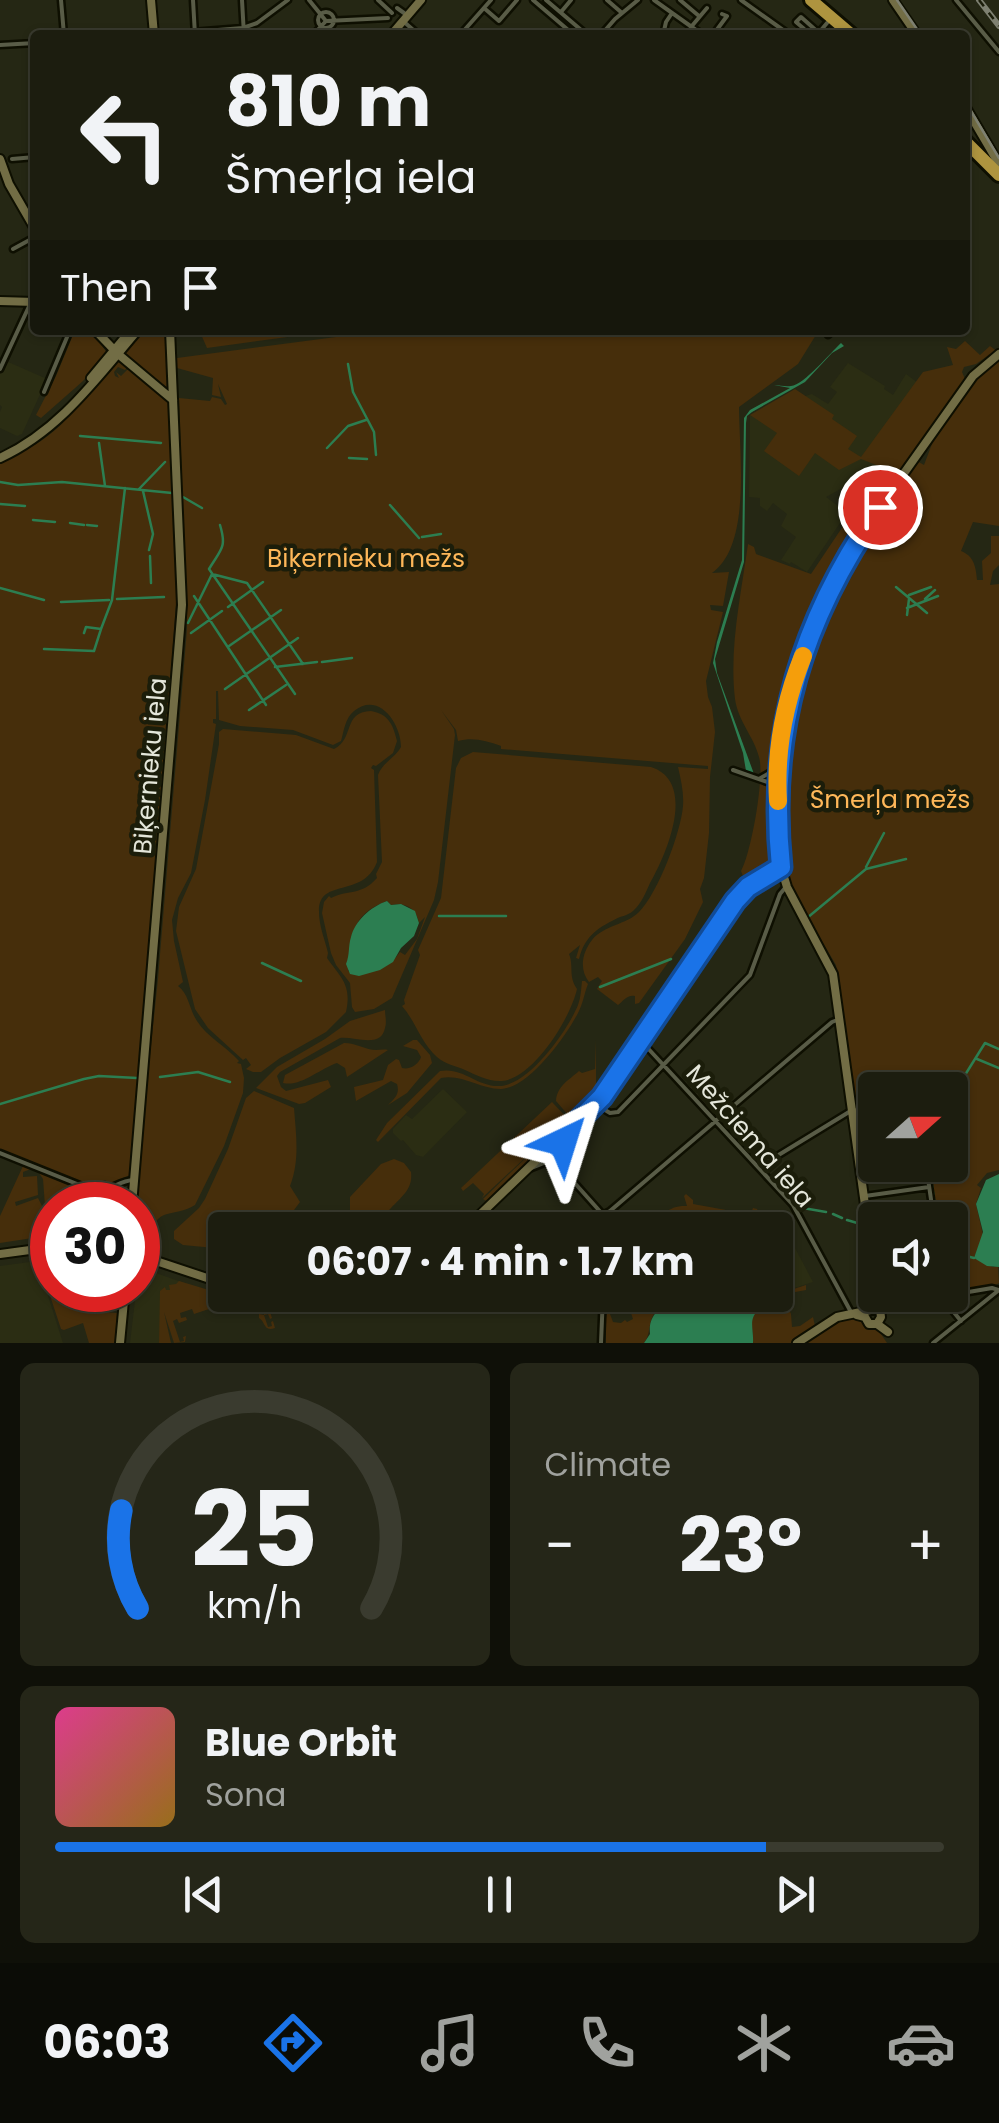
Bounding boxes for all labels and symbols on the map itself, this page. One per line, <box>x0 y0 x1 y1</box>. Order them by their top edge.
pin <box>838 465 923 550</box>
park label: Biķernieku mežs <box>267 541 465 576</box>
street label: Biķernieku iela <box>125 676 175 856</box>
park label: Šmerļa mežs <box>810 782 970 817</box>
street label: Mežciema iela <box>678 1057 822 1215</box>
north arrow <box>858 1072 968 1182</box>
position arrow <box>511 1090 615 1194</box>
speed limit sign: 30 <box>30 1182 160 1312</box>

